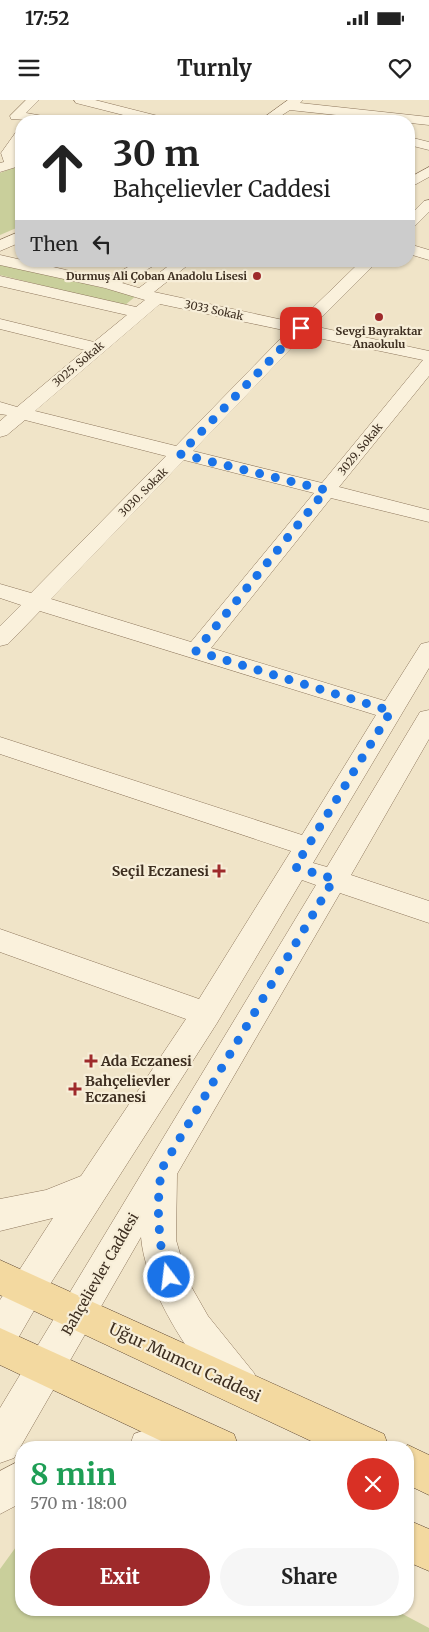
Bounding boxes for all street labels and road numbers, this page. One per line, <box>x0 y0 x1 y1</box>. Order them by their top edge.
street label: 3033 Sokak <box>183 297 245 323</box>
street label: 3025. Sokak <box>49 338 107 390</box>
street label: 3029. Sokak <box>335 420 385 478</box>
street label: 3030. Sokak <box>116 465 170 519</box>
street label: Bahçelievler Caddesi <box>58 1209 143 1338</box>
street label: Uğur Mumcu Caddesi <box>106 1318 264 1406</box>

